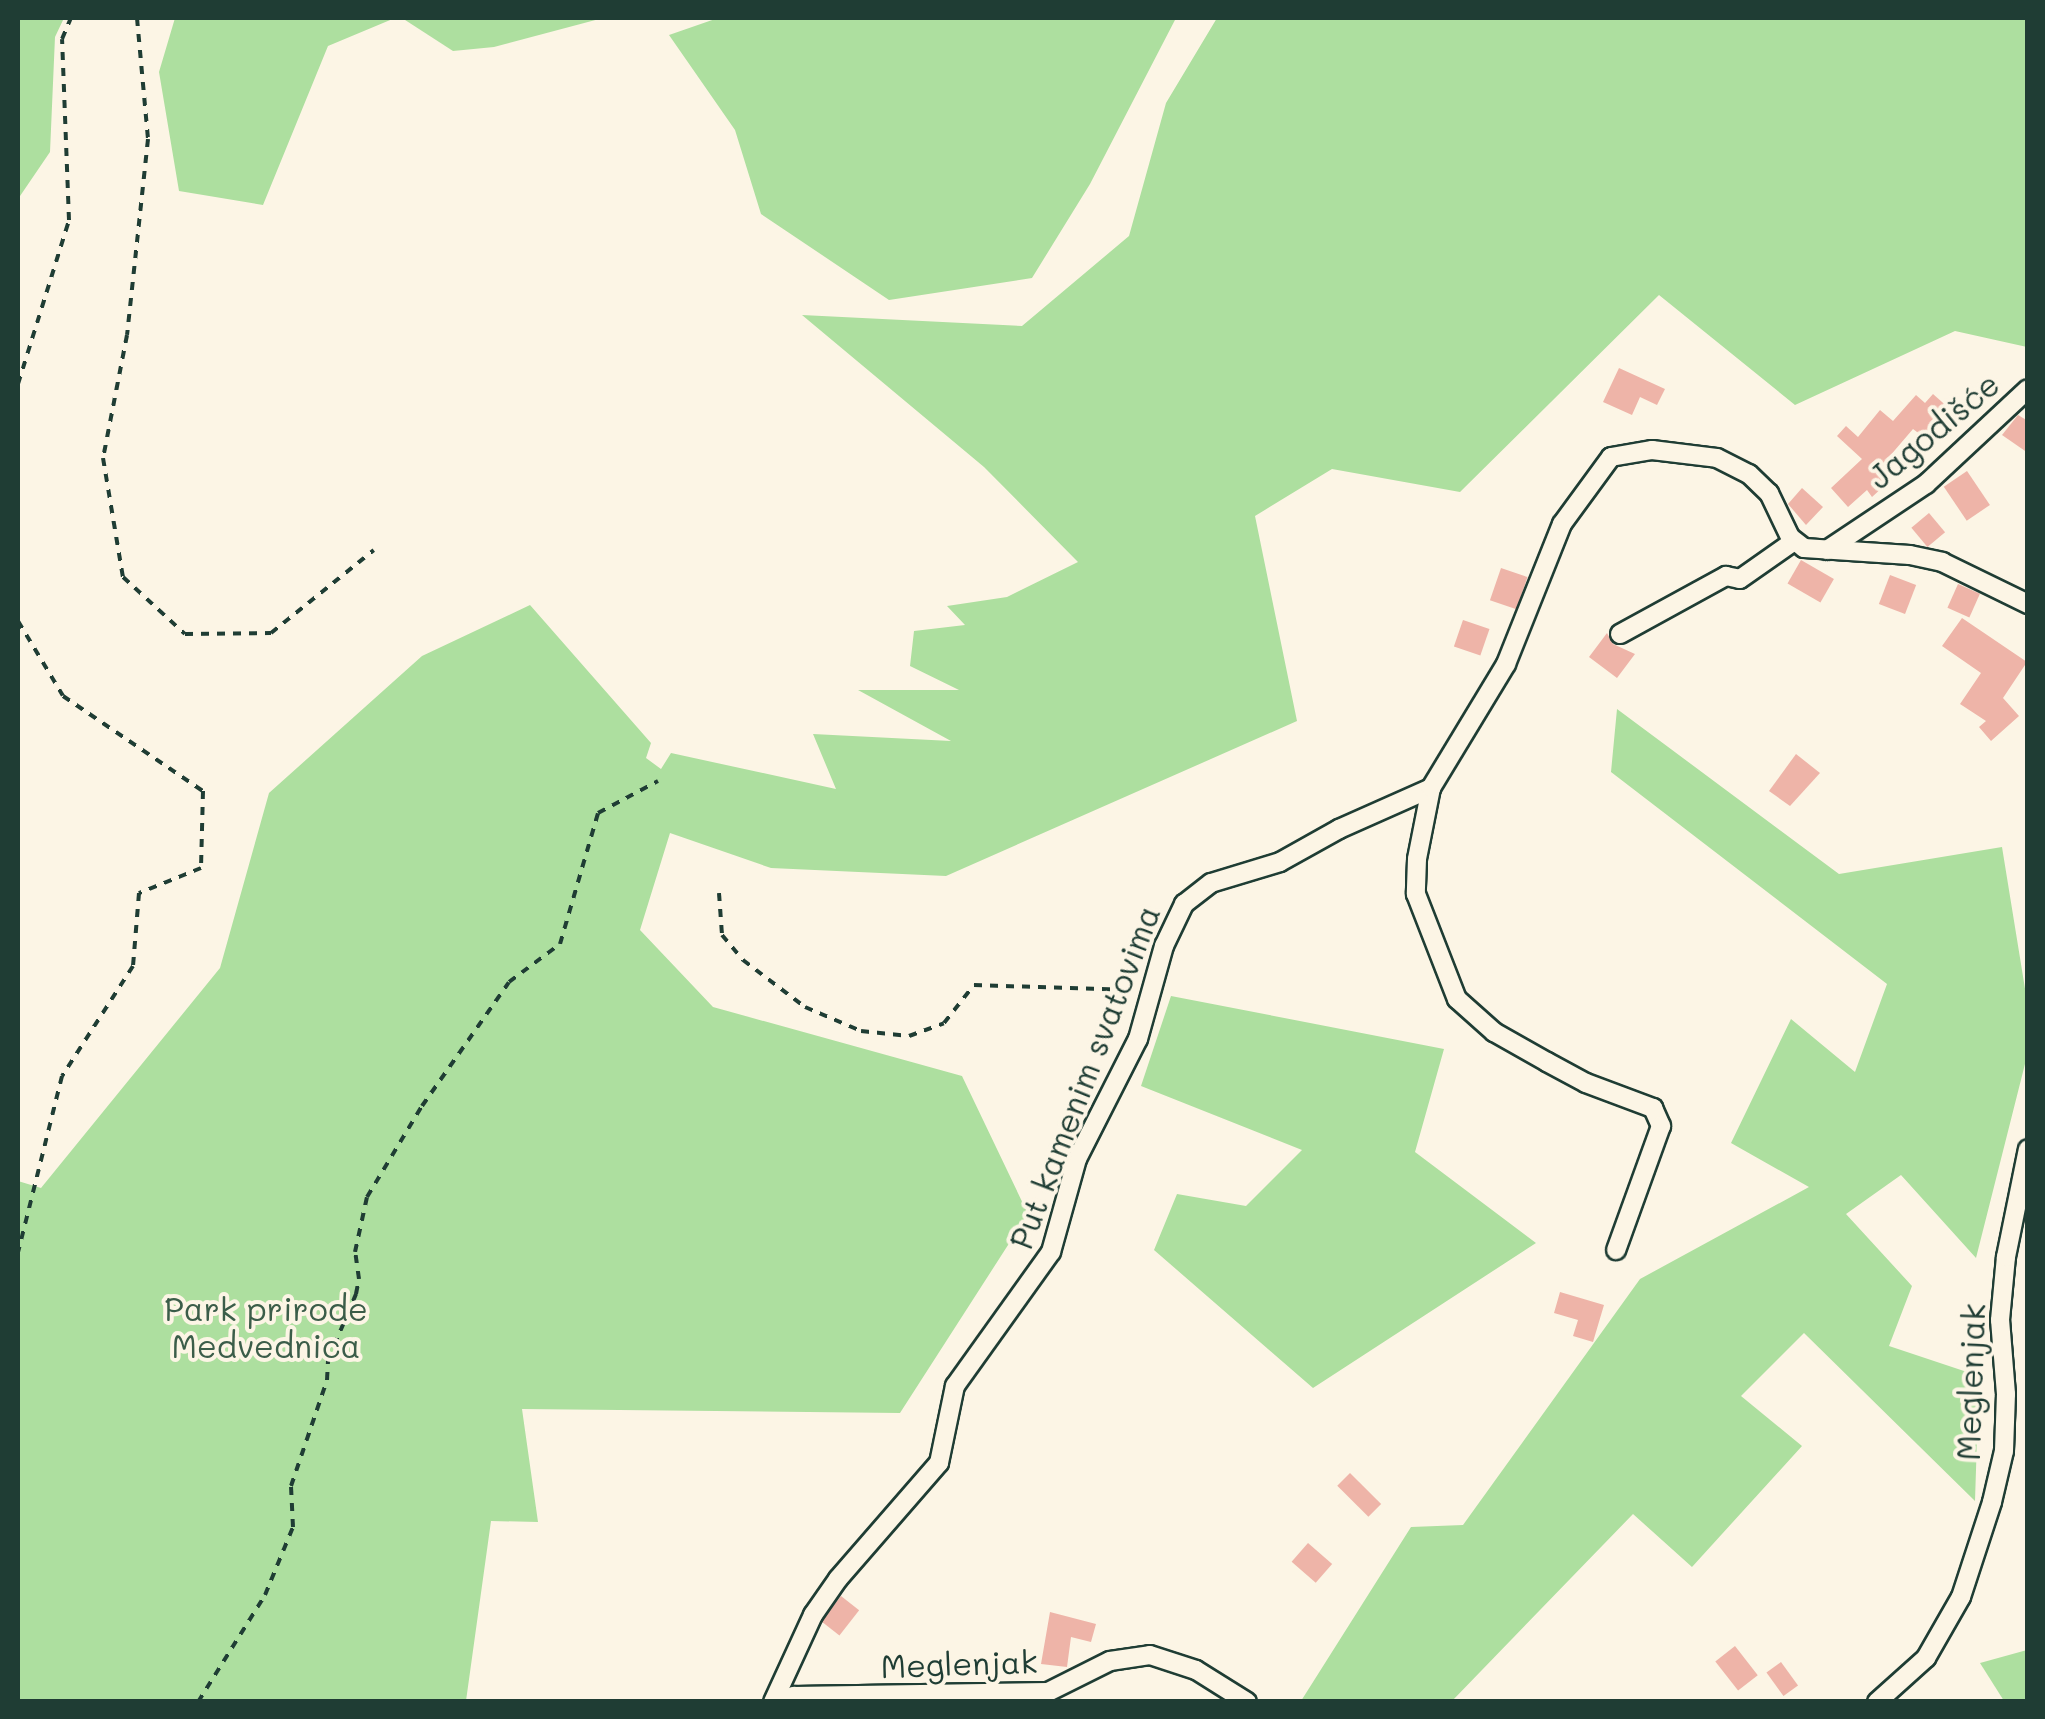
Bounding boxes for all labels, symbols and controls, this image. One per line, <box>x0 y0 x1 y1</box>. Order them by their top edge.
street label: Jagodišće <box>1860 364 2006 496</box>
street label: Put kamenim svatovima <box>1001 900 1167 1254</box>
park label: Park prirode Medvednica <box>164 1290 368 1365</box>
street label: Meglenjak <box>1948 1303 1992 1461</box>
street label: Meglenjak <box>880 1641 1038 1685</box>

